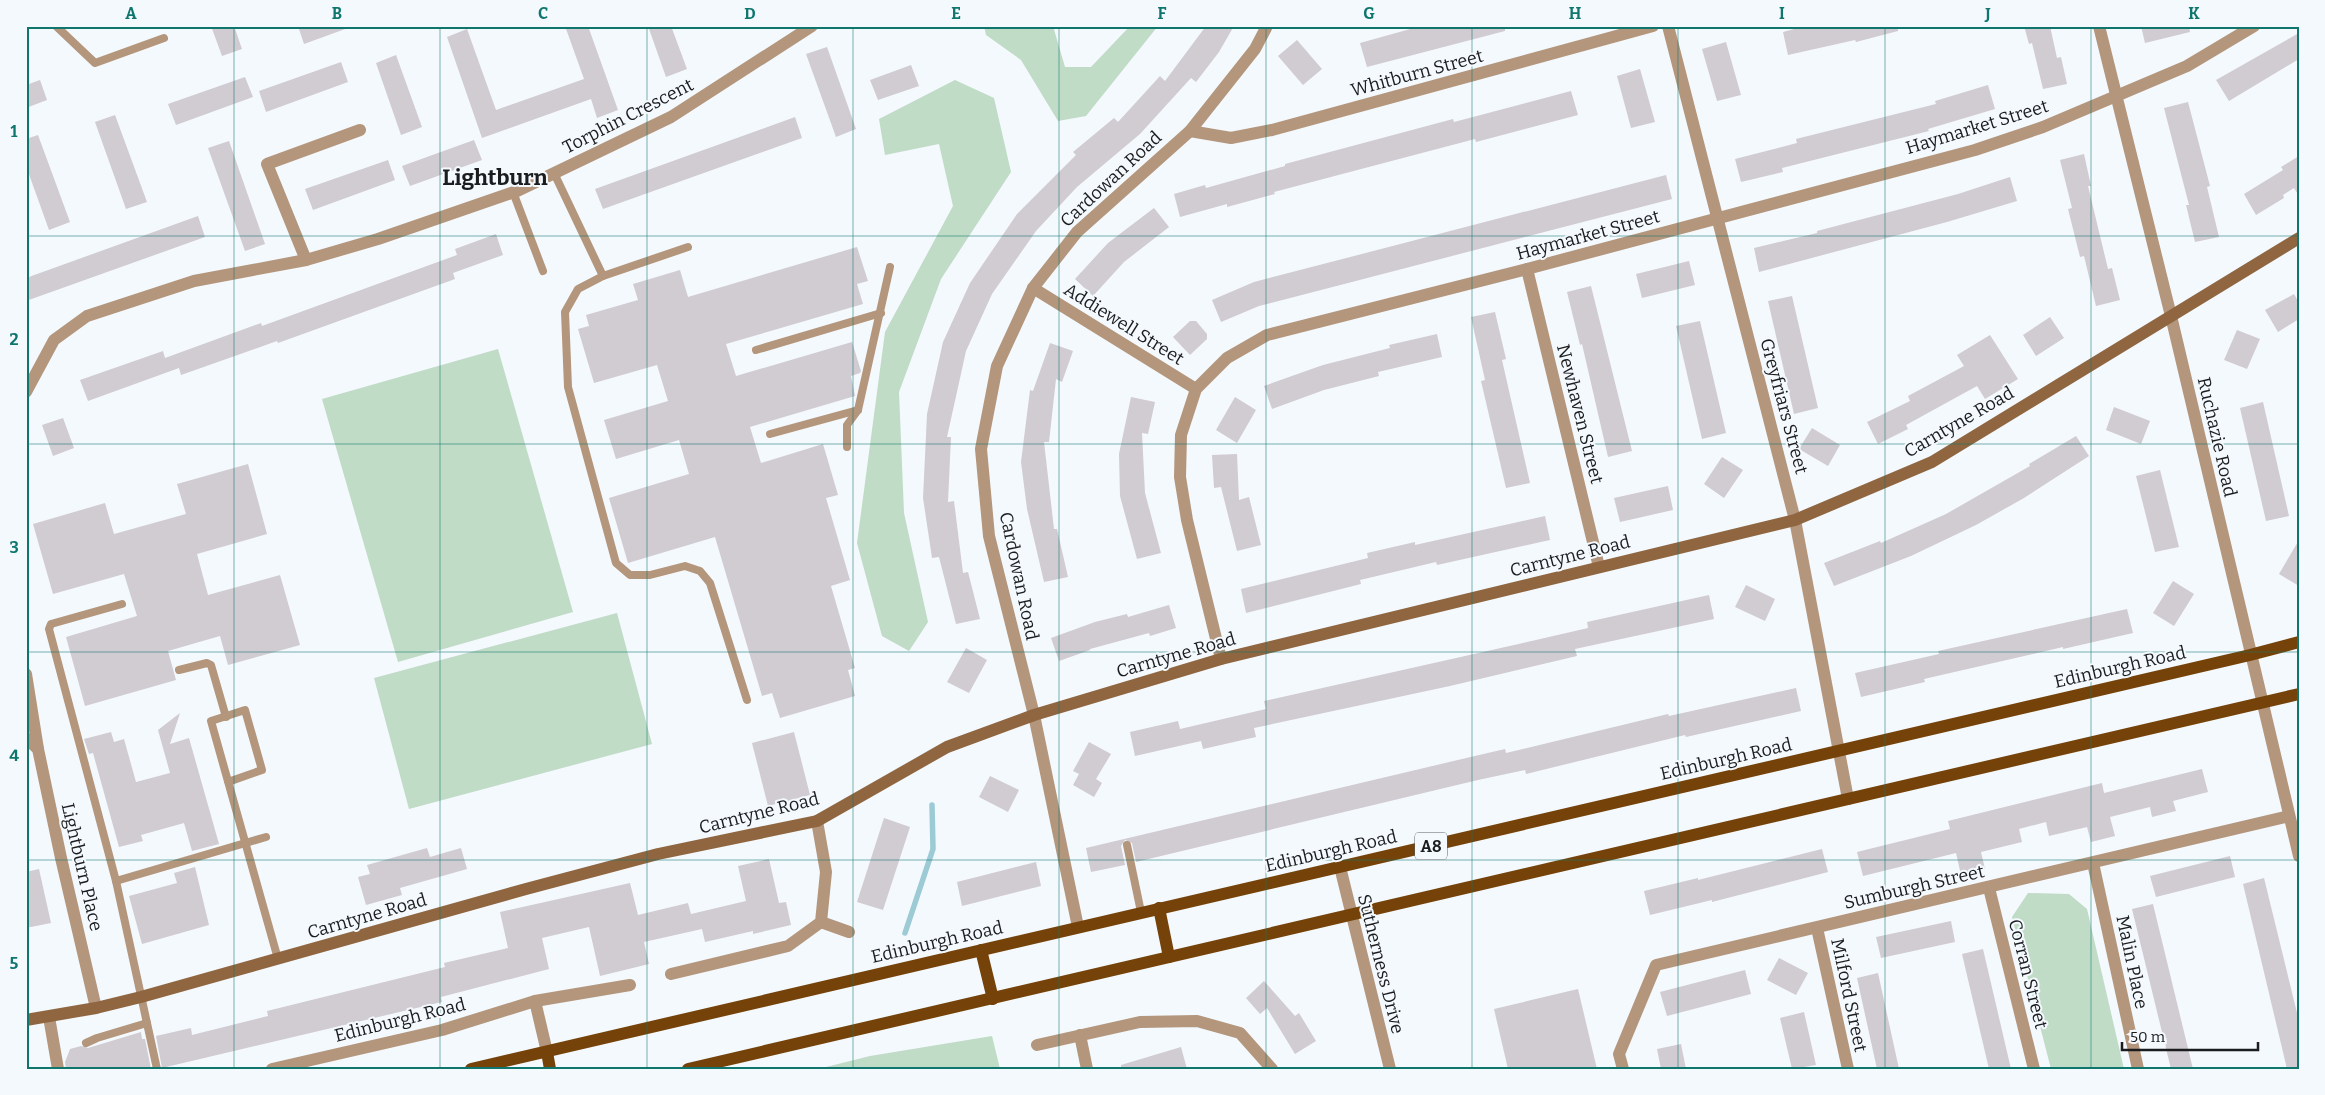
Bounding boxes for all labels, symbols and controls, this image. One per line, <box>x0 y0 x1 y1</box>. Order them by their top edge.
text: A <box>125 4 137 23</box>
text: B <box>332 4 342 23</box>
text: C <box>538 4 548 23</box>
text: D <box>744 4 756 23</box>
text: E <box>951 4 961 23</box>
text: F <box>1158 4 1167 23</box>
text: G <box>1363 4 1375 23</box>
text: H <box>1569 4 1582 23</box>
text: I <box>1779 4 1785 23</box>
text: J <box>1984 4 1991 23</box>
text: K <box>2188 4 2200 23</box>
street label: Whitburn Street <box>1348 45 1486 101</box>
street label: Torphin Crescent <box>559 73 697 158</box>
street label: Haymarket Street <box>1903 95 2051 159</box>
text: 1 <box>11 122 18 141</box>
street label: Cardowan Road <box>1056 126 1166 232</box>
district label: Lightburn <box>442 164 548 191</box>
street label: Haymarket Street <box>1514 205 1663 265</box>
street label: Addiewell Street <box>1060 278 1188 370</box>
text: 2 <box>9 330 19 349</box>
street label: Greyfriars Street <box>1755 336 1813 477</box>
street label: Newhaven Street <box>1552 342 1608 487</box>
street label: Ruchazie Road <box>2193 375 2242 499</box>
street label: Carntyne Road <box>1900 382 2018 462</box>
street label: Cardowan Road <box>995 510 1043 642</box>
street label: Carntyne Road <box>1508 530 1633 582</box>
text: 3 <box>9 538 19 557</box>
street label: Carntyne Road <box>1114 627 1239 683</box>
street label: Edinburgh Road <box>2052 641 2188 693</box>
street label: Edinburgh Road <box>1658 733 1794 785</box>
text: 4 <box>9 746 19 765</box>
street label: Carntyne Road <box>697 787 822 839</box>
street label: Lightburn Place <box>57 801 107 933</box>
street label: Edinburgh Road <box>1263 825 1399 877</box>
road number: A8 <box>1415 832 1447 859</box>
street label: Sumburgh Street <box>1842 860 1987 914</box>
street label: Carntyne Road <box>305 888 430 944</box>
street label: Sutherness Drive <box>1353 892 1409 1036</box>
street label: Malin Place <box>2111 913 2153 1011</box>
street label: Edinburgh Road <box>869 916 1005 968</box>
street label: Corran Street <box>2004 917 2052 1032</box>
street label: Milford Street <box>1826 936 1872 1054</box>
text: 5 <box>10 954 19 973</box>
street label: Edinburgh Road <box>332 993 468 1047</box>
scale bar <box>2122 1020 2259 1052</box>
text: 50 m <box>2130 1028 2166 1046</box>

